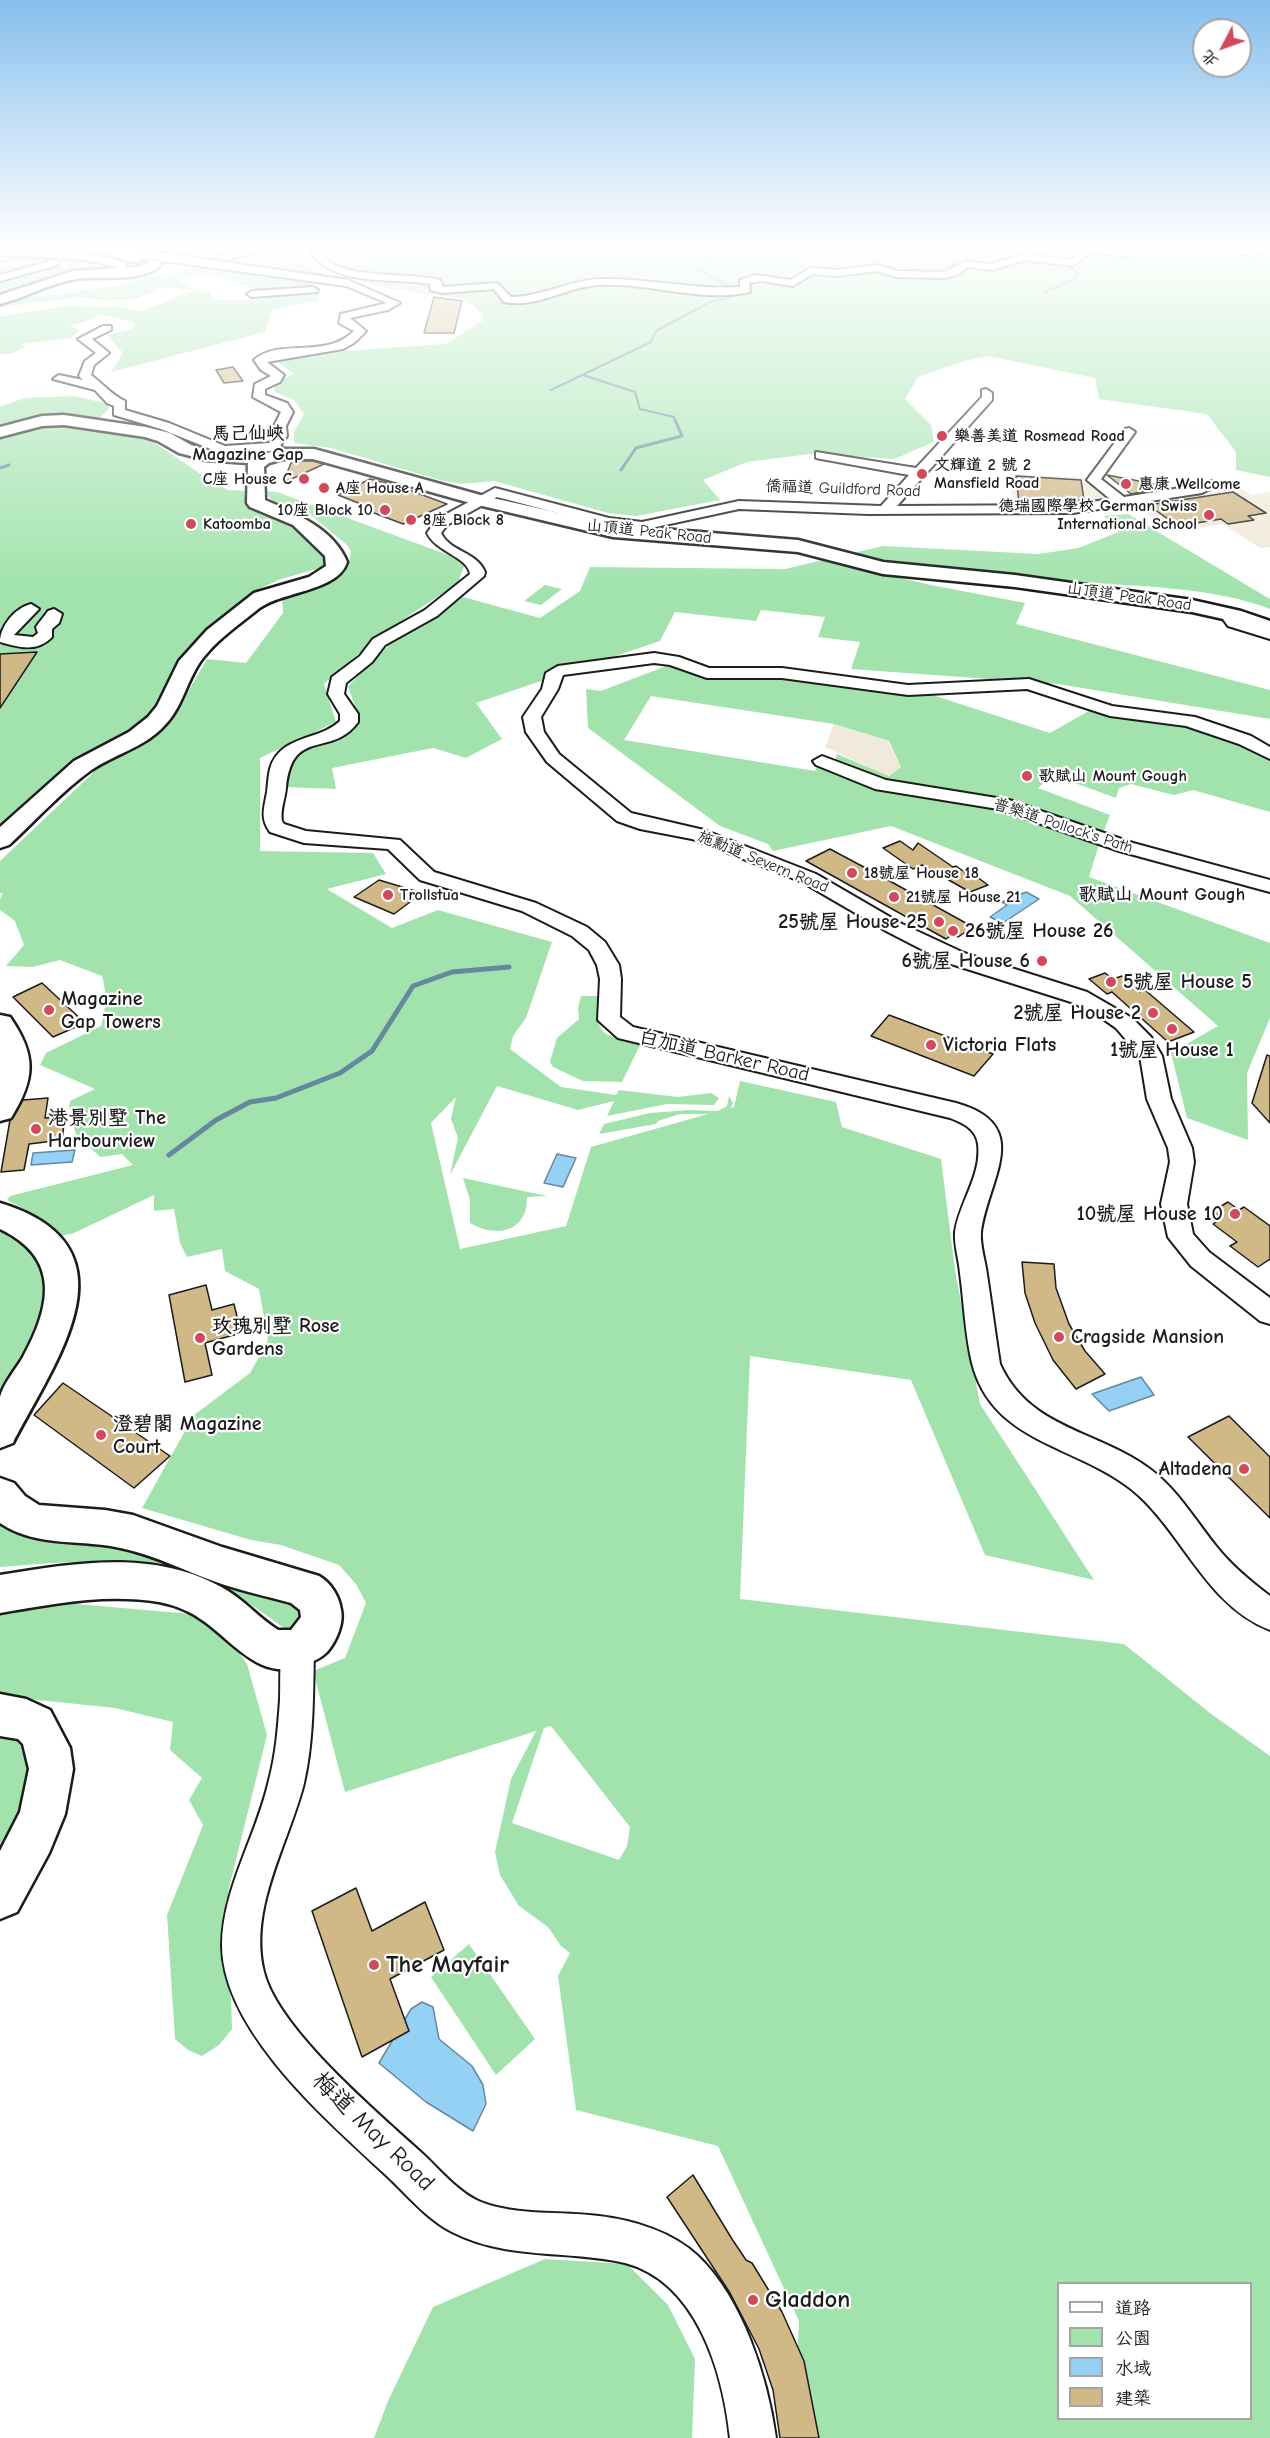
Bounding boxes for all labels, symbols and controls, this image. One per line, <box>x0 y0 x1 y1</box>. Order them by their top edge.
north arrow <box>1192 18 1252 78</box>
text: 北 <box>1198 47 1222 70</box>
district label: 馬己仙峽 Magazine Gap <box>192 423 304 466</box>
place label: 樂善美道 Rosmead Road <box>954 426 1125 446</box>
marker: 樂善美道 Rosmead Road <box>935 429 949 443</box>
place label: 文輝道 2 號 2 Mansfield Road <box>934 455 1039 493</box>
marker: 文輝道 2 號 2 Mansfield Road <box>915 467 929 481</box>
place label: C座 House C <box>203 469 292 489</box>
marker: C座 House C <box>297 472 311 486</box>
place label: 惠康 Wellcome <box>1138 474 1240 494</box>
street label: 僑福道 Guildford Road <box>765 477 921 501</box>
marker: 惠康 Wellcome <box>1119 477 1133 491</box>
place label: A座 House A <box>336 478 424 498</box>
marker: A座 House A <box>317 481 331 495</box>
place label: 德瑞國際學校 German Swiss International School <box>998 496 1197 534</box>
place label: 10座 Block 10 <box>278 500 373 520</box>
marker: 10座 Block 10 <box>378 503 392 517</box>
marker: 德瑞國際學校 German Swiss International School <box>1202 508 1216 522</box>
place label: 8座 Block 8 <box>423 510 504 530</box>
marker: 8座 Block 8 <box>404 513 418 527</box>
place label: Katoomba <box>203 514 271 534</box>
street label: 山頂道 Peak Road <box>586 516 712 548</box>
marker: Katoomba <box>184 517 198 531</box>
street label: 山頂道 Peak Road <box>1066 579 1192 615</box>
place label: 歌賦山 Mount Gough <box>1039 766 1187 786</box>
marker: 歌賦山 Mount Gough <box>1020 769 1034 783</box>
street label: 普樂道 Pollock's Path <box>991 794 1135 858</box>
street label: 施勳道 Severn Road <box>695 827 831 897</box>
place label: 18號屋 House 18 <box>864 863 979 883</box>
marker: 18號屋 House 18 <box>845 866 859 880</box>
district label: 歌賦山 Mount Gough <box>1079 884 1245 906</box>
place label: Trollstua <box>400 885 459 905</box>
place label: 21號屋 House 21 <box>906 887 1021 907</box>
marker: Trollstua <box>381 888 395 902</box>
marker: 21號屋 House 21 <box>887 890 901 904</box>
place label: 25號屋 House 25 <box>778 910 927 934</box>
marker: 25號屋 House 25 <box>932 915 946 929</box>
place label: 26號屋 House 26 <box>965 919 1113 943</box>
marker: 26號屋 House 26 <box>946 924 960 938</box>
place label: 6號屋 House 6 <box>902 949 1030 973</box>
marker: 6號屋 House 6 <box>1035 954 1049 968</box>
place label: 5號屋 House 5 <box>1123 970 1252 994</box>
marker: 5號屋 House 5 <box>1104 975 1118 989</box>
place label: Magazine Gap Towers <box>61 987 161 1034</box>
place label: 2號屋 House 2 <box>1014 1001 1141 1025</box>
marker: Magazine Gap Towers <box>42 1003 56 1017</box>
marker: 2號屋 House 2 <box>1146 1006 1160 1020</box>
marker: 1號屋 House 1 <box>1165 1022 1179 1036</box>
street label: 白加道 Barker Road <box>636 1025 812 1087</box>
place label: Victoria Flats <box>943 1033 1056 1057</box>
marker: Victoria Flats <box>924 1038 938 1052</box>
place label: 1號屋 House 1 <box>1110 1038 1234 1062</box>
place label: 港景別墅 The Harbourview <box>48 1106 166 1153</box>
marker: 港景別墅 The Harbourview <box>29 1122 43 1136</box>
place label: 10號屋 House 10 <box>1077 1202 1223 1226</box>
marker: 10號屋 House 10 <box>1228 1207 1242 1221</box>
place label: 玫瑰別墅 Rose Gardens <box>212 1314 339 1361</box>
place label: Cragside Mansion <box>1071 1325 1224 1349</box>
marker: Cragside Mansion <box>1052 1330 1066 1344</box>
marker: 玫瑰別墅 Rose Gardens <box>193 1331 207 1345</box>
place label: 澄碧閣 Magazine Court <box>113 1412 262 1459</box>
marker: 澄碧閣 Magazine Court <box>94 1428 108 1442</box>
place label: Altadena <box>1159 1457 1232 1481</box>
marker: Altadena <box>1237 1462 1251 1476</box>
place label: The Mayfair <box>386 1951 509 1979</box>
marker: The Mayfair <box>367 1958 381 1972</box>
street label: 梅道 May Road <box>306 2066 440 2198</box>
legend <box>1057 2282 1252 2420</box>
place label: Gladdon <box>765 2286 850 2314</box>
marker: Gladdon <box>746 2293 760 2307</box>
text: 道路 <box>1115 2298 1151 2319</box>
text: 公園 <box>1115 2328 1151 2349</box>
text: 水域 <box>1115 2358 1151 2379</box>
text: 建築 <box>1115 2388 1151 2409</box>

